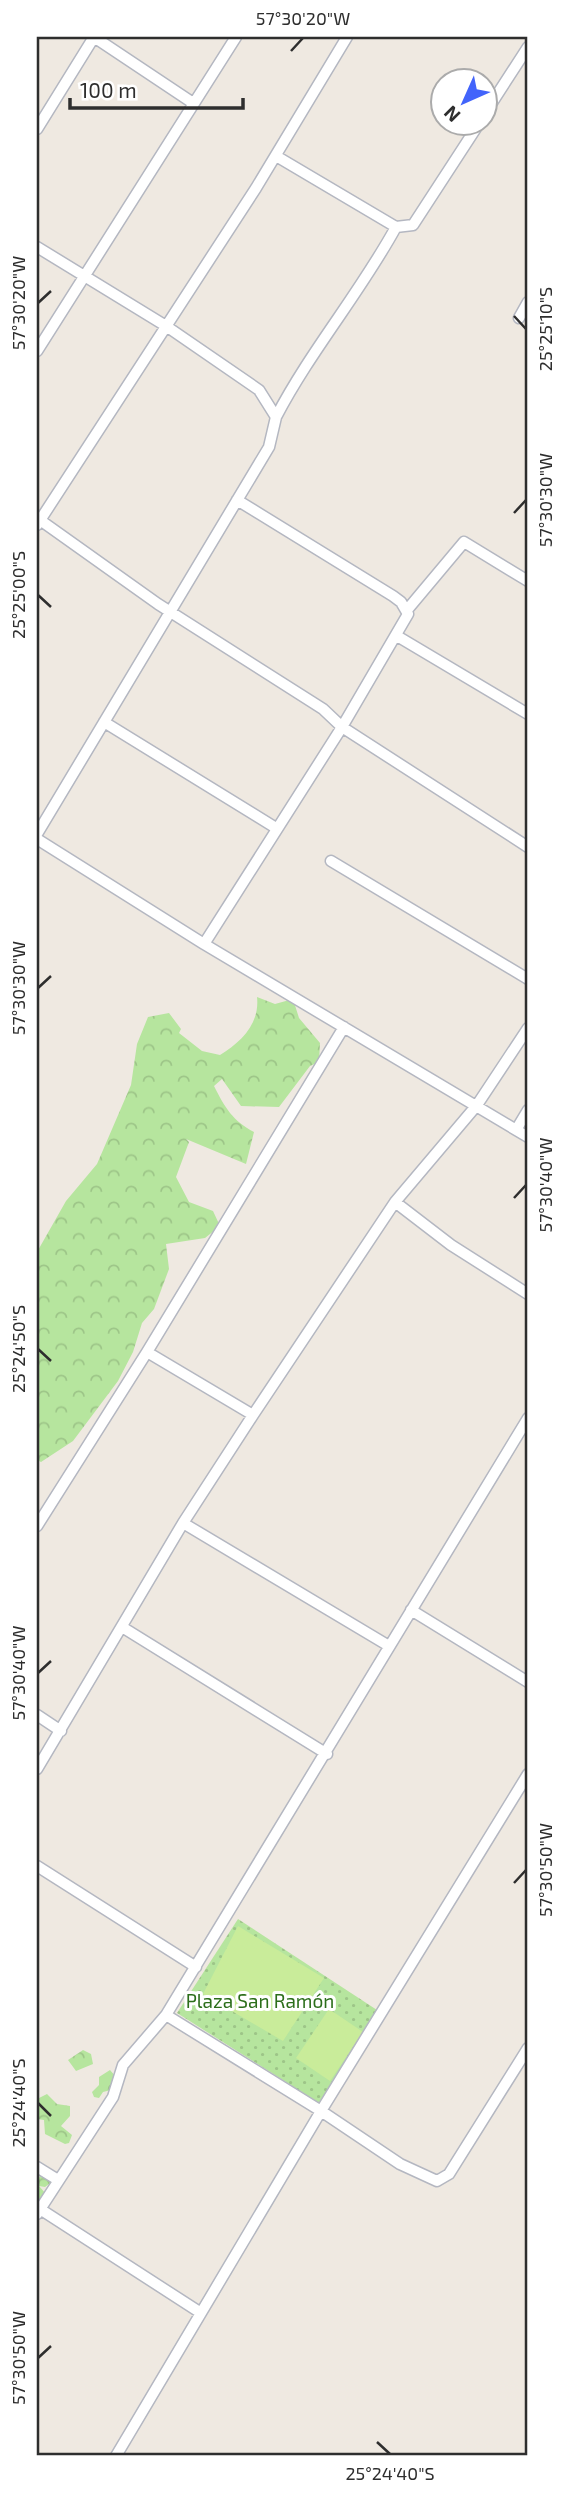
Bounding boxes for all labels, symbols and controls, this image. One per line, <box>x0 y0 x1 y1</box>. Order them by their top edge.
text: 57°30'20"W <box>256 7 350 29</box>
scale bar <box>70 66 243 110</box>
north arrow <box>428 66 498 136</box>
text: 100 m <box>80 77 137 102</box>
text: N <box>439 101 465 127</box>
text: 57°30'20"W <box>7 256 29 350</box>
text: 25°25'10"S <box>534 287 556 371</box>
text: 57°30'30"W <box>534 453 556 547</box>
text: 25°25'00"S <box>7 551 29 639</box>
text: 57°30'30"W <box>7 941 29 1035</box>
text: 57°30'40"W <box>534 1137 556 1233</box>
text: 25°24'50"S <box>7 1305 29 1393</box>
text: 57°30'40"W <box>7 1625 29 1721</box>
text: 57°30'50"W <box>534 1823 556 1917</box>
park label: Plaza San Ramón <box>186 1989 334 2012</box>
text: 25°24'40"S <box>7 2058 29 2148</box>
text: 57°30'50"W <box>7 2311 29 2405</box>
text: 25°24'40"S <box>345 2462 435 2484</box>

